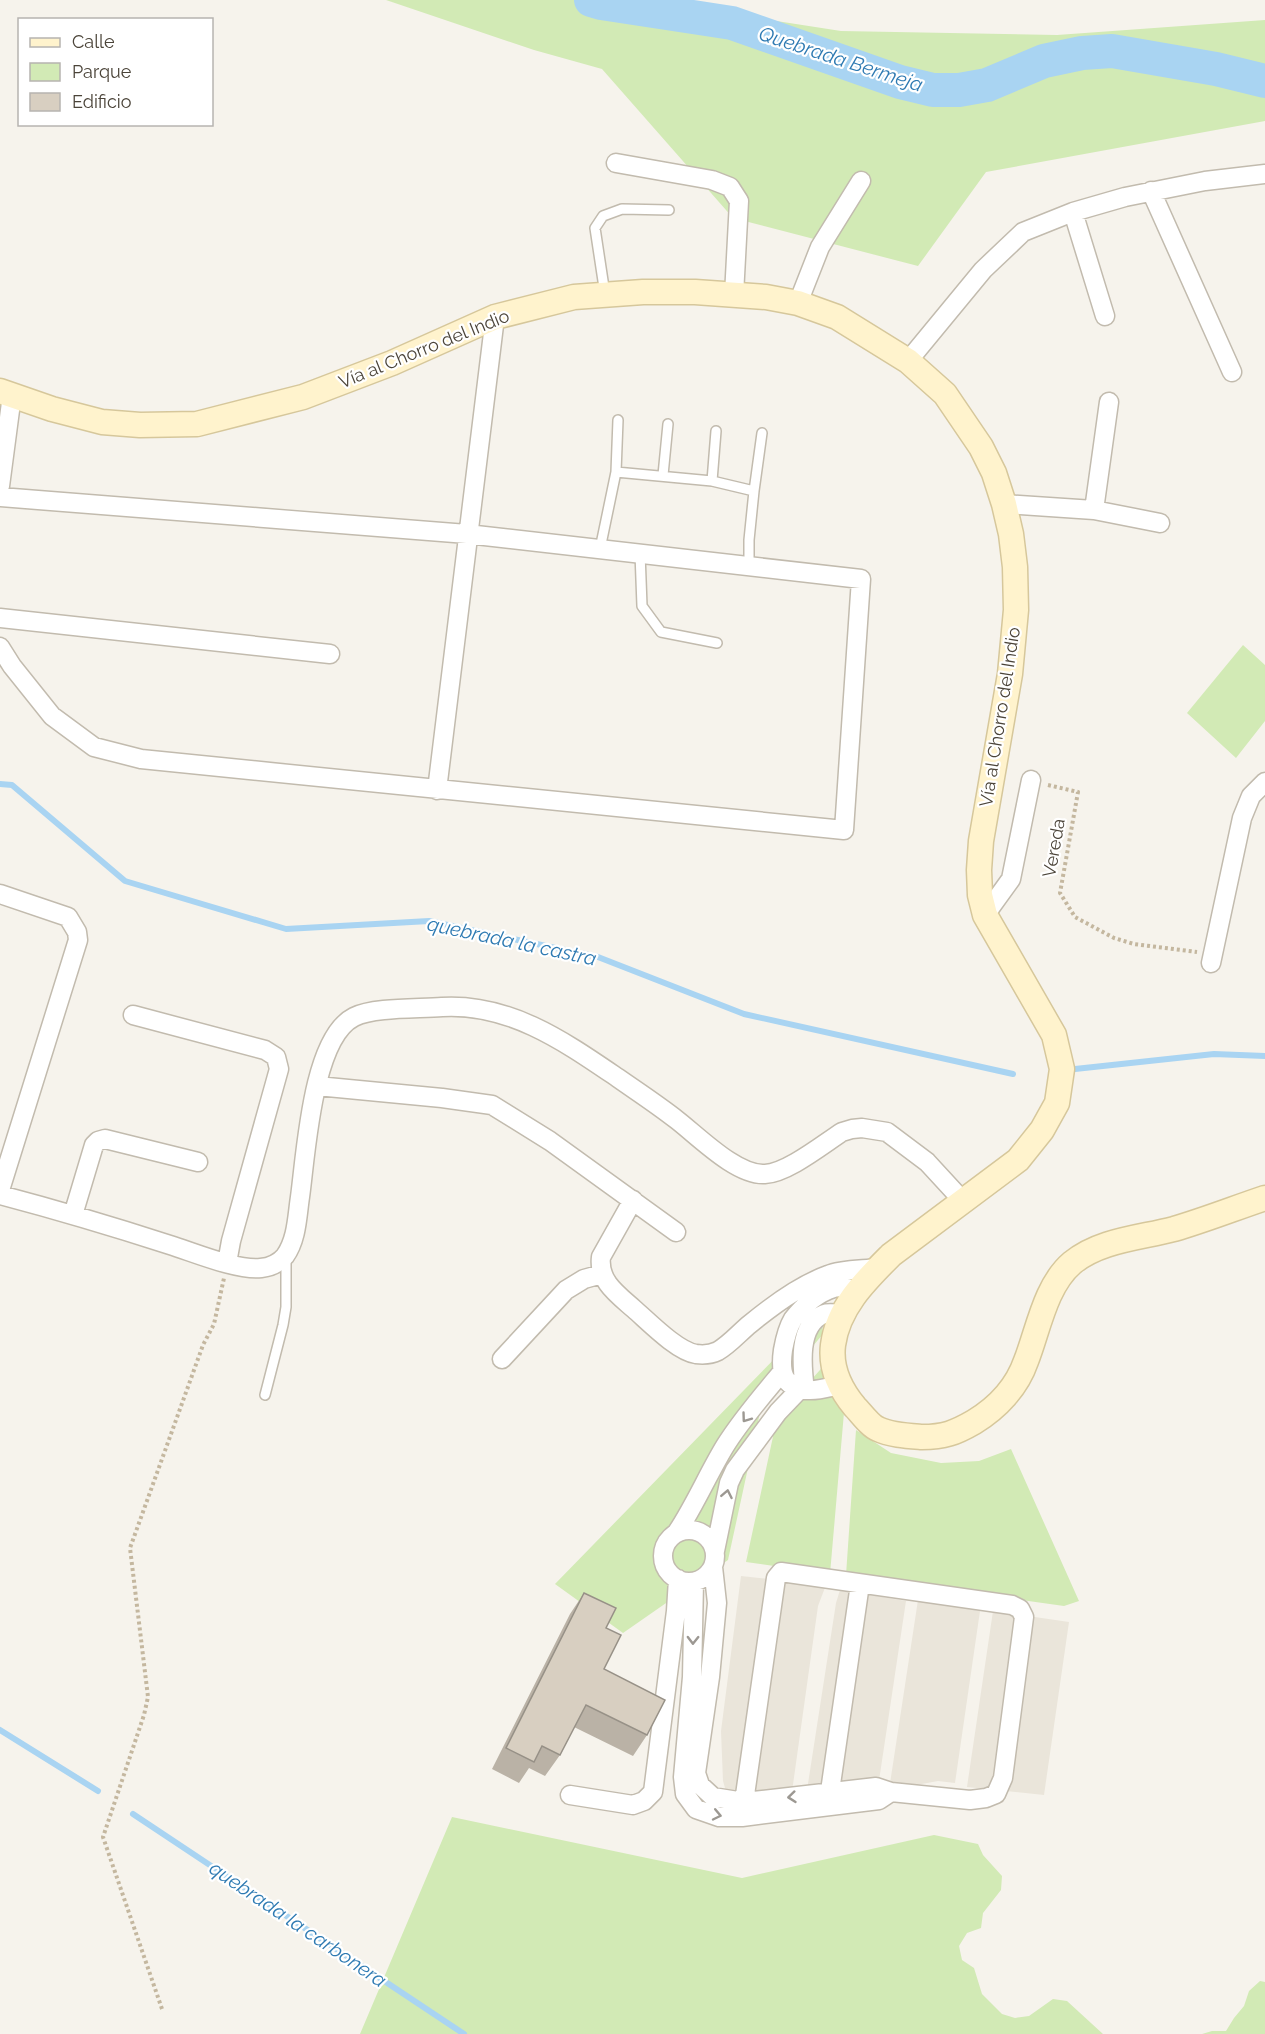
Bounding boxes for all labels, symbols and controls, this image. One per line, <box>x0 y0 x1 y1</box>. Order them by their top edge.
legend <box>18 18 213 126</box>
water label: Quebrada Bermeja <box>756 21 926 97</box>
text: Calle <box>72 31 115 52</box>
text: Parque <box>72 61 132 82</box>
text: Edificio <box>72 91 132 112</box>
street label: Vía al Chorro del Indio <box>336 305 512 392</box>
street label: Vía al Chorro del Indio <box>975 625 1024 808</box>
street label: Vereda <box>1038 817 1069 879</box>
water label: quebrada la castra <box>425 911 599 971</box>
one-way arrow <box>742 1411 753 1422</box>
one-way arrow <box>720 1489 733 1499</box>
one-way arrow <box>687 1636 699 1645</box>
one-way arrow <box>787 1790 796 1803</box>
one-way arrow <box>712 1808 722 1821</box>
water label: quebrada la carbonera <box>205 1856 391 1992</box>

